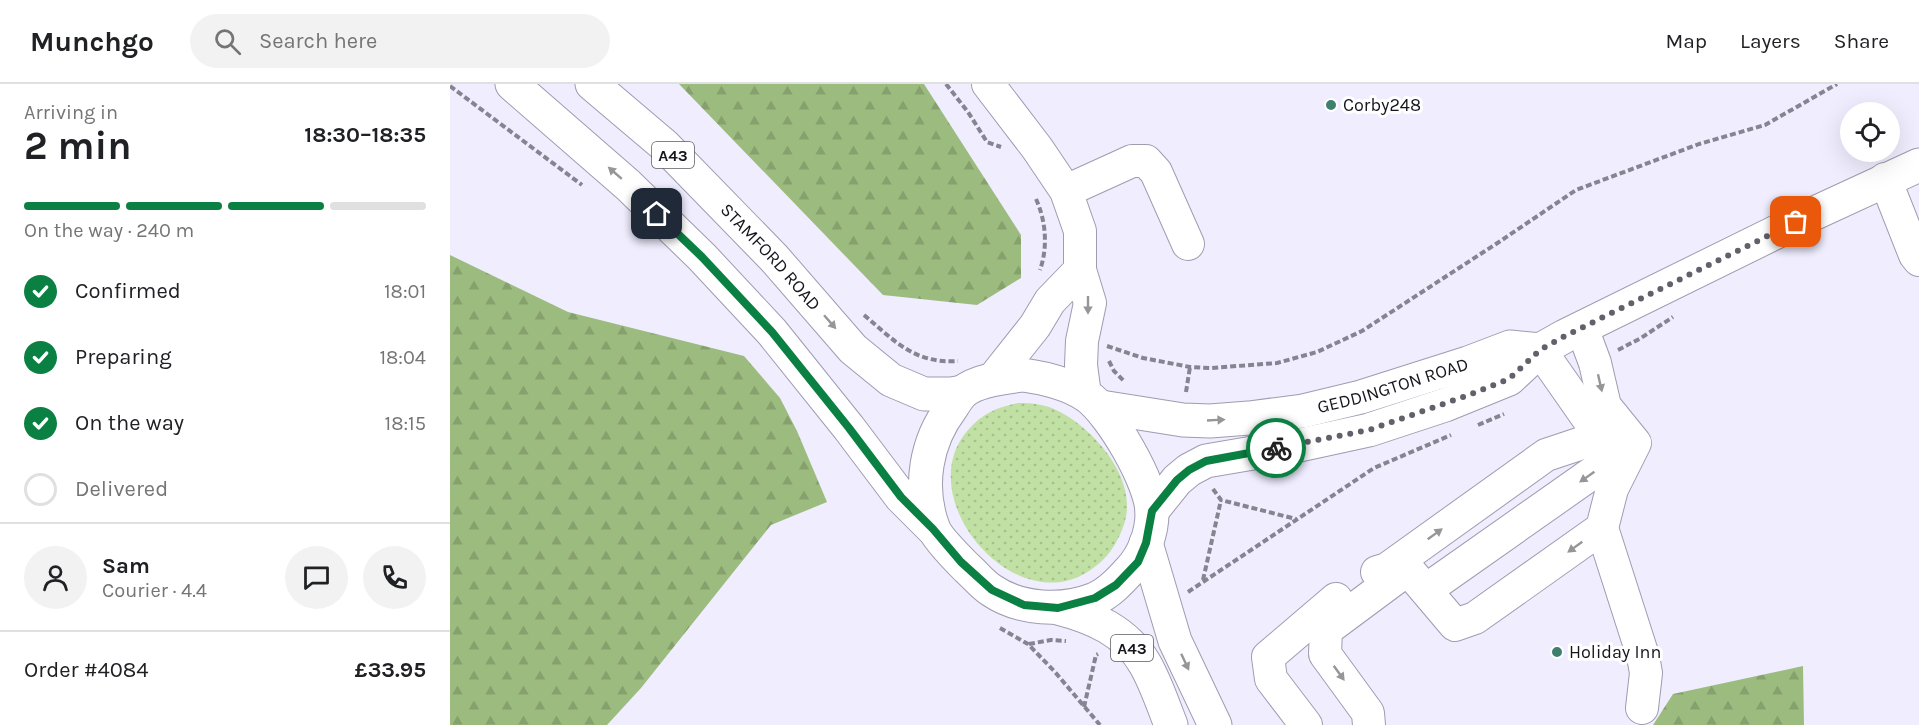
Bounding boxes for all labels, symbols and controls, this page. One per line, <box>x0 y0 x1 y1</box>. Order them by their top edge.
search box <box>190 14 610 68</box>
text: Munchgo <box>30 25 154 58</box>
icon: search <box>211 25 244 58</box>
text: Search here <box>259 28 377 54</box>
text: Map <box>1665 29 1707 53</box>
text: Layers <box>1740 29 1801 53</box>
text: Share <box>1834 29 1889 53</box>
place label: Corby248 <box>1343 94 1421 116</box>
marker: Corby248 <box>1324 98 1338 112</box>
text: Arriving in <box>24 101 118 124</box>
map controls <box>1840 102 1900 162</box>
button: locate <box>1840 102 1900 162</box>
text: 18:30–18:35 <box>304 122 426 148</box>
text: 2 min <box>24 123 132 169</box>
road number: A43 <box>652 142 694 168</box>
one-way arrow <box>608 167 623 180</box>
pin <box>631 188 682 239</box>
pin <box>1770 196 1821 247</box>
icon: home <box>640 197 673 230</box>
street label: STAMFORD ROAD <box>716 199 826 315</box>
icon: bag <box>1779 205 1812 238</box>
text: On the way · 240 m <box>24 219 194 242</box>
icon: check <box>24 275 57 308</box>
text: Confirmed <box>75 278 181 304</box>
text: 18:01 <box>384 280 426 303</box>
one-way arrow <box>1083 296 1092 315</box>
one-way arrow <box>823 314 836 330</box>
icon: check <box>24 341 57 374</box>
text: Preparing <box>75 344 172 370</box>
text: 18:04 <box>379 346 426 369</box>
street label: GEDDINGTON ROAD <box>1315 353 1471 418</box>
one-way arrow <box>1596 374 1605 393</box>
icon: check <box>24 407 57 440</box>
text: On the way <box>75 410 184 436</box>
text: 18:15 <box>385 412 426 435</box>
one-way arrow <box>1207 415 1226 425</box>
courier <box>1246 418 1306 478</box>
icon: bike <box>1260 432 1293 465</box>
one-way arrow <box>1580 470 1595 482</box>
text: Delivered <box>75 476 168 502</box>
one-way arrow <box>1428 529 1443 541</box>
one-way arrow <box>1568 541 1584 553</box>
button: person <box>24 546 87 609</box>
button: chat <box>285 546 348 609</box>
button: phone <box>363 546 426 609</box>
text: Sam <box>102 553 150 579</box>
text: Courier · 4.4 <box>102 579 207 602</box>
road number: A43 <box>1111 635 1153 661</box>
place label: Holiday Inn <box>1569 641 1661 663</box>
marker: Holiday Inn <box>1550 645 1564 659</box>
one-way arrow <box>1180 653 1189 670</box>
text: Order #4084 <box>24 657 149 683</box>
text: £33.95 <box>354 657 426 683</box>
one-way arrow <box>1332 665 1344 680</box>

